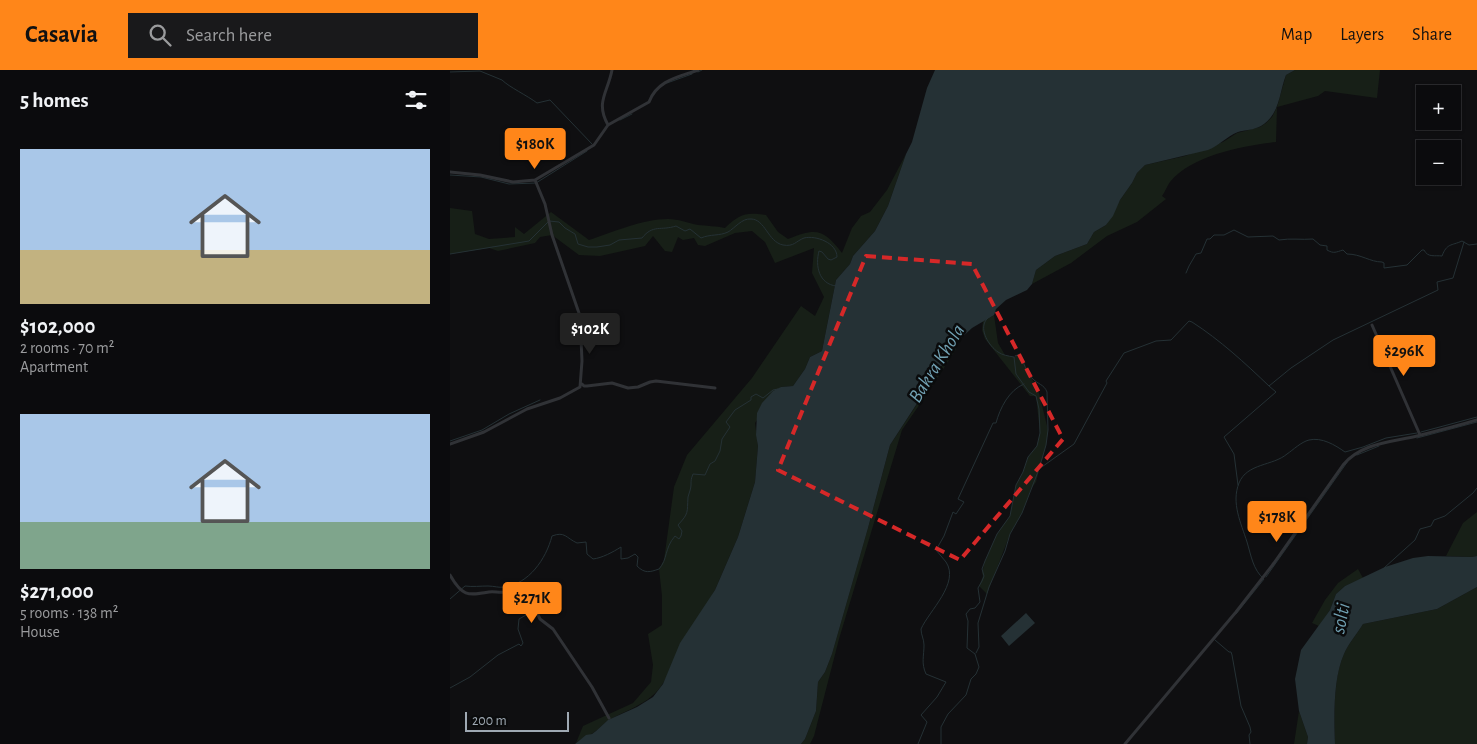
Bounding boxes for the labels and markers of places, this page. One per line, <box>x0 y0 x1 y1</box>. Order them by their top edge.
pin: $180K <box>500 128 570 170</box>
pin: $102K <box>555 312 625 355</box>
pin: $296K <box>1369 334 1439 377</box>
pin: $178K <box>1242 500 1312 543</box>
pin: $271K <box>497 582 567 624</box>

